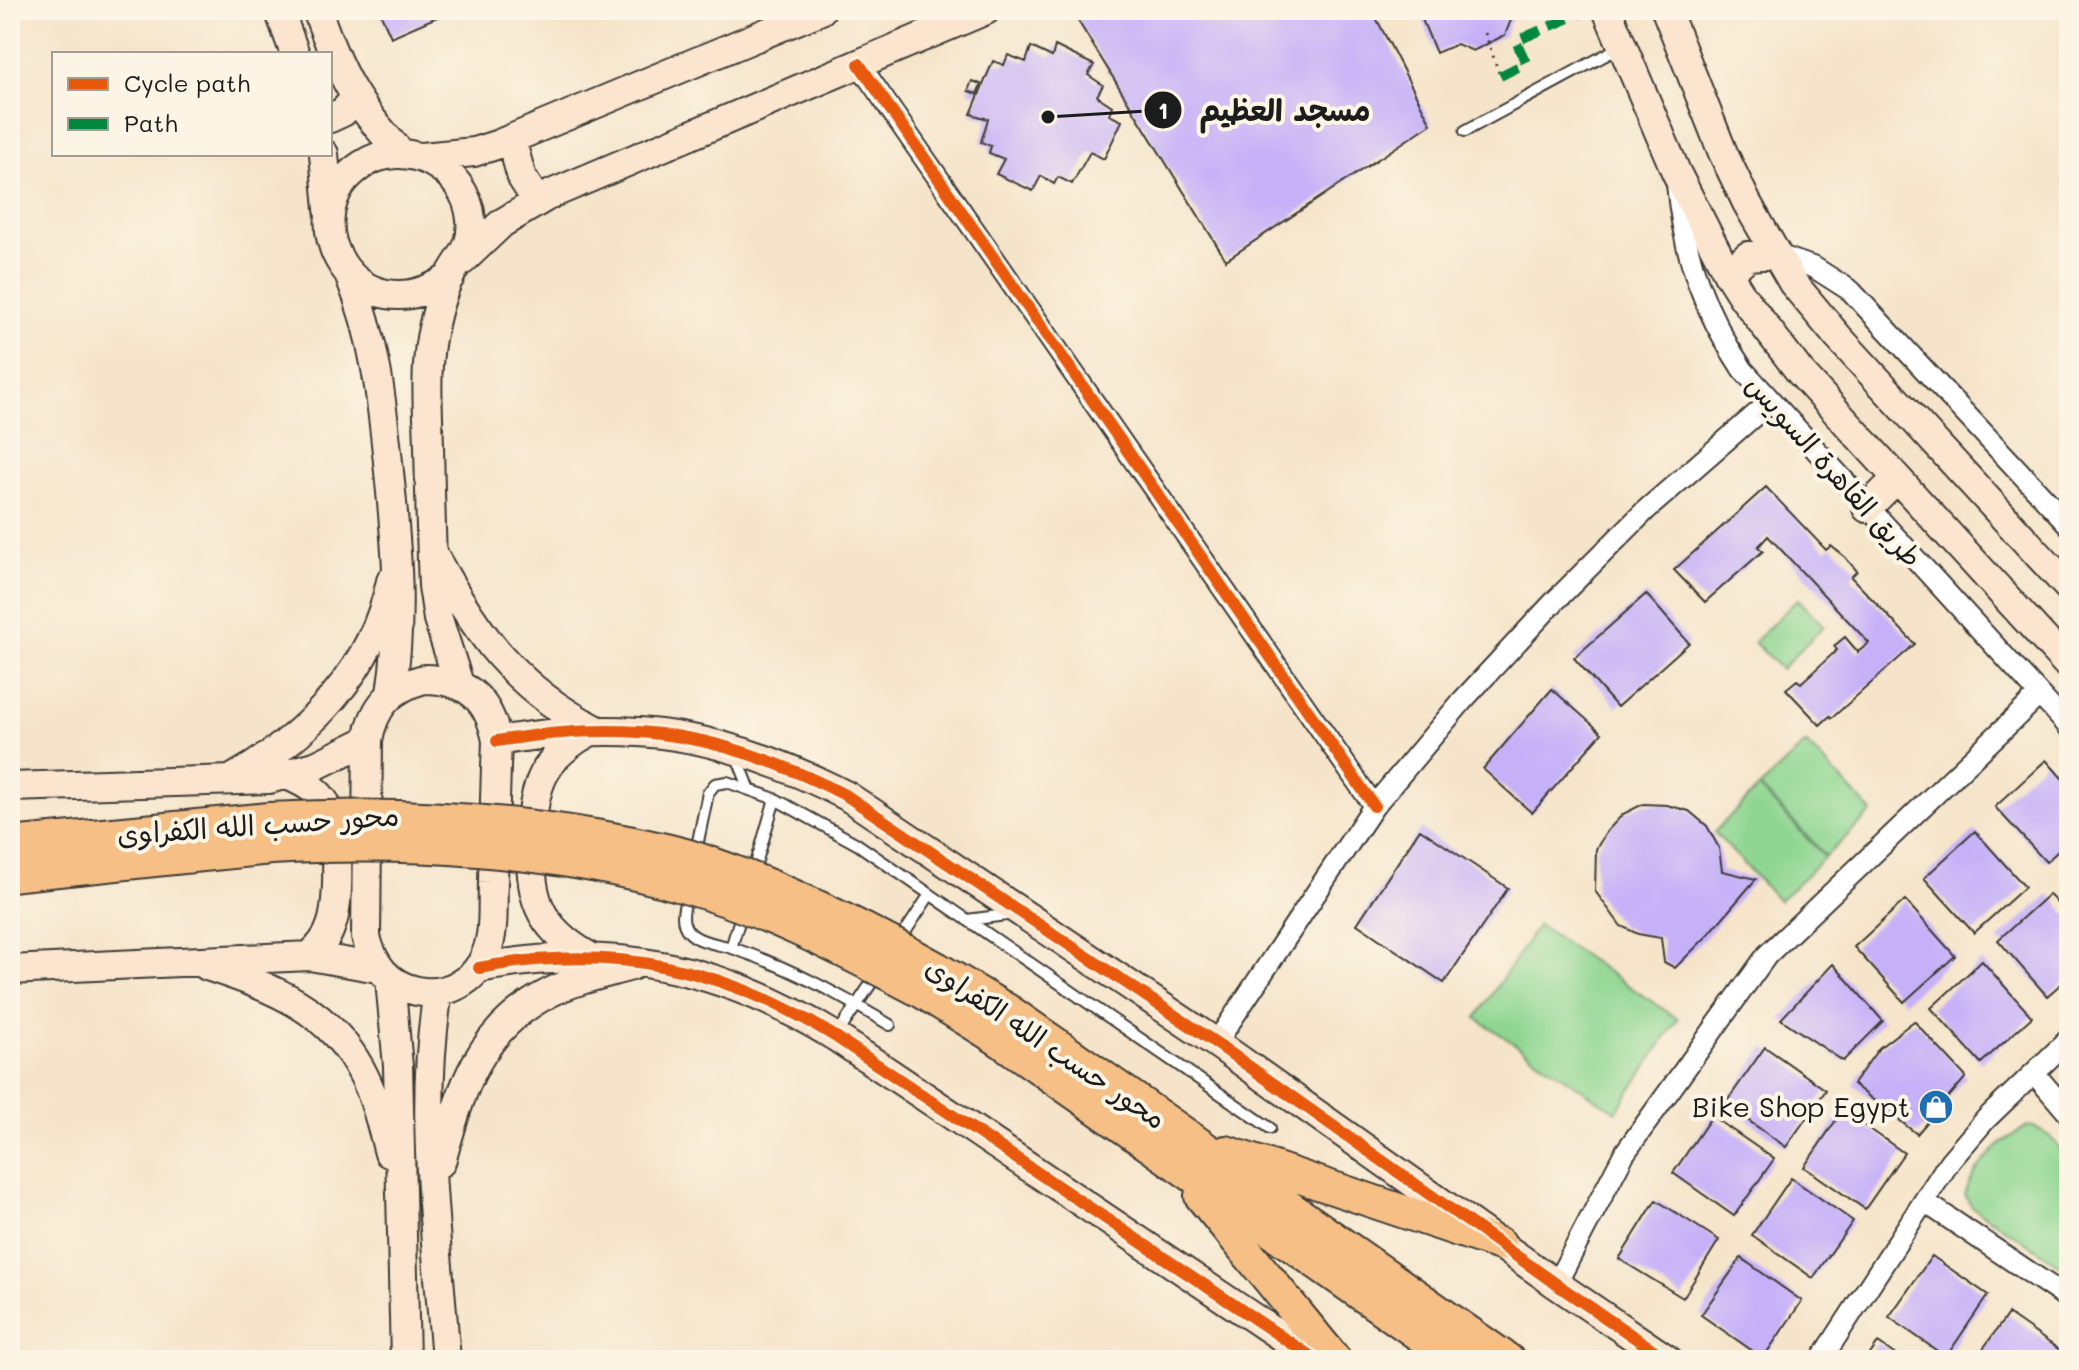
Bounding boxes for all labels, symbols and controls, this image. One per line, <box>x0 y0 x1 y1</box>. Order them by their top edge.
legend <box>52 52 332 156</box>
text: Cycle path <box>124 67 250 98</box>
callout: مسجد العظيم <box>1143 83 1386 137</box>
text: مسجد العظيم <box>1199 89 1371 134</box>
text: 1 <box>1158 94 1168 125</box>
text: Path <box>124 107 178 138</box>
street label: طريق القاهرة السويس <box>1738 367 1931 575</box>
street label: محور حسب الله الكفراوى <box>116 796 400 853</box>
street label: محور حسب الله الكفراوى <box>919 948 1174 1137</box>
place label: Bike Shop Egypt <box>1692 1088 1910 1124</box>
shop icon: Bike Shop Egypt <box>1917 1088 1955 1126</box>

